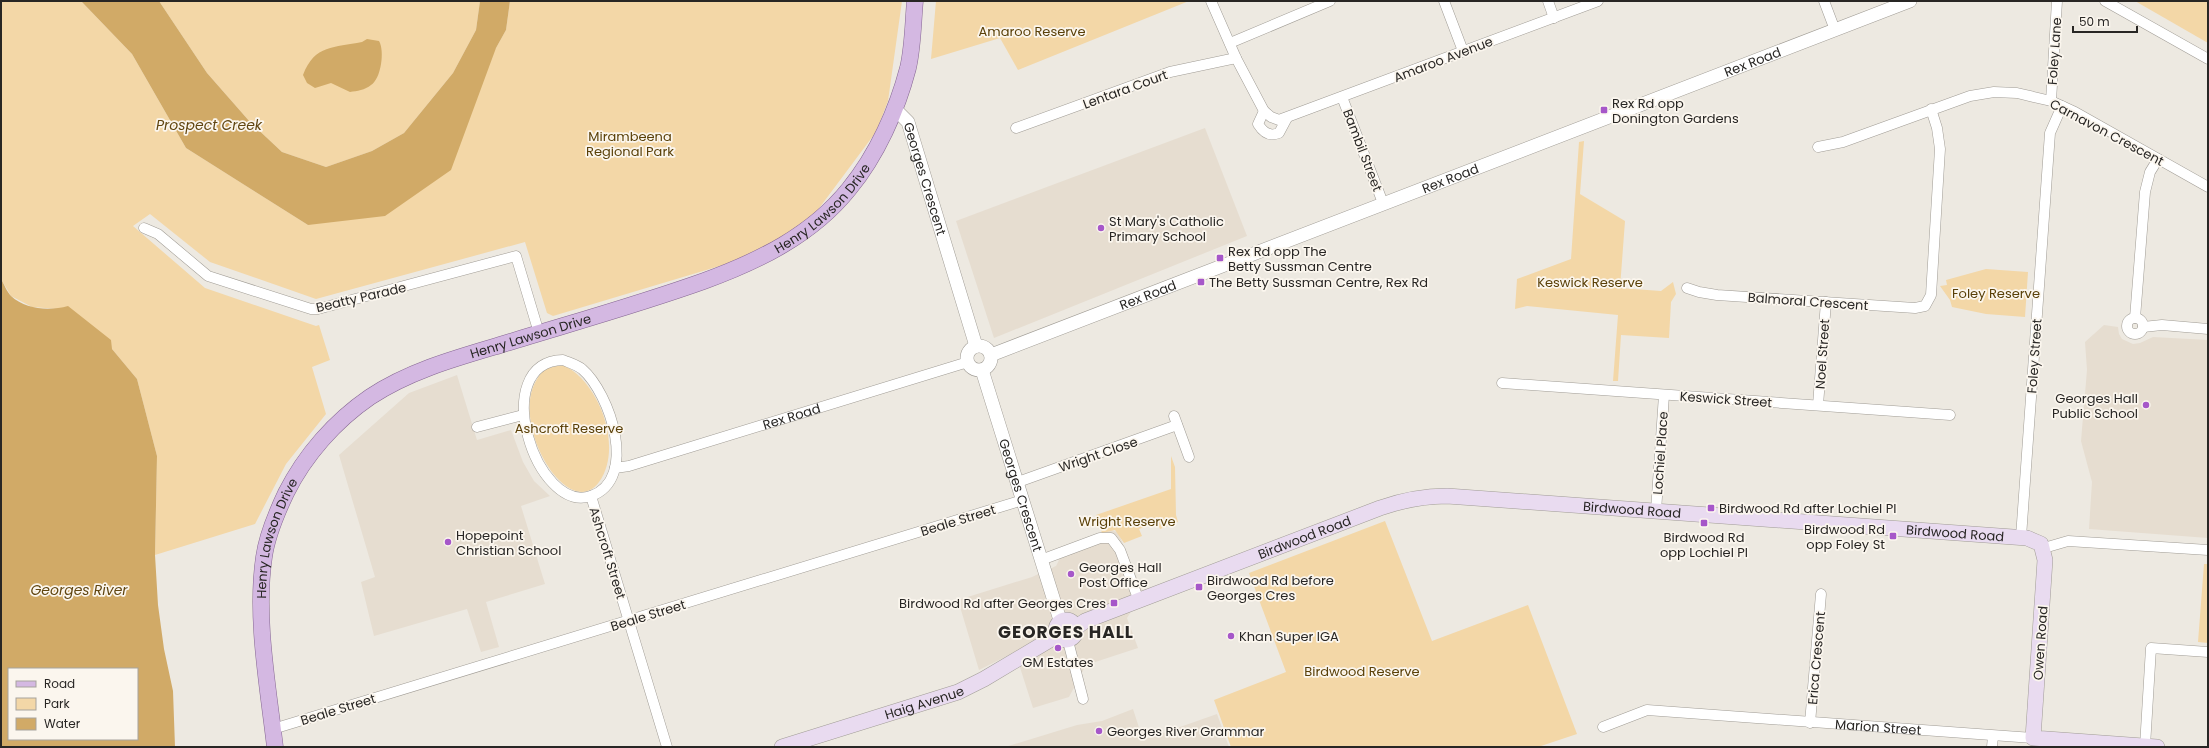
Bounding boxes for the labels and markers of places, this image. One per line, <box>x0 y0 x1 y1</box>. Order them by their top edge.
place label: Rex Rd opp Donington Gardens <box>1612 94 1739 128</box>
marker: Rex Rd opp Donington Gardens <box>1599 105 1609 115</box>
place label: St Mary's Catholic Primary School <box>1109 212 1224 246</box>
marker: St Mary's Catholic Primary School <box>1096 223 1106 233</box>
place label: Rex Rd opp The Betty Sussman Centre <box>1228 242 1372 276</box>
marker: Rex Rd opp The Betty Sussman Centre <box>1215 253 1225 263</box>
place label: The Betty Sussman Centre, Rex Rd <box>1209 273 1428 292</box>
marker: The Betty Sussman Centre, Rex Rd <box>1196 277 1206 287</box>
place label: Georges Hall Public School <box>2052 389 2138 423</box>
marker: Georges Hall Public School <box>2141 400 2151 410</box>
place label: Birdwood Rd after Lochiel Pl <box>1719 499 1897 518</box>
marker: Birdwood Rd after Lochiel Pl <box>1706 503 1716 513</box>
marker: Birdwood Rd opp Lochiel Pl <box>1699 518 1709 528</box>
place label: Birdwood Rd opp Foley St <box>1804 520 1885 554</box>
place label: Hopepoint Christian School <box>456 526 561 560</box>
place label: Birdwood Rd opp Lochiel Pl <box>1660 528 1748 562</box>
marker: Birdwood Rd opp Foley St <box>1888 531 1898 541</box>
marker: Hopepoint Christian School <box>443 537 453 547</box>
place label: Georges Hall Post Office <box>1079 558 1162 592</box>
marker: Georges Hall Post Office <box>1066 569 1076 579</box>
place label: Birdwood Rd before Georges Cres <box>1207 571 1334 605</box>
marker: Birdwood Rd before Georges Cres <box>1194 582 1204 592</box>
place label: Birdwood Rd after Georges Cres <box>899 594 1106 613</box>
marker: Birdwood Rd after Georges Cres <box>1109 598 1119 608</box>
place label: Khan Super IGA <box>1239 627 1339 646</box>
marker: Khan Super IGA <box>1226 631 1236 641</box>
marker: GM Estates <box>1053 643 1063 653</box>
place label: GM Estates <box>1022 653 1094 672</box>
place label: Georges River Grammar <box>1107 722 1265 741</box>
marker: Georges River Grammar <box>1094 726 1104 736</box>

